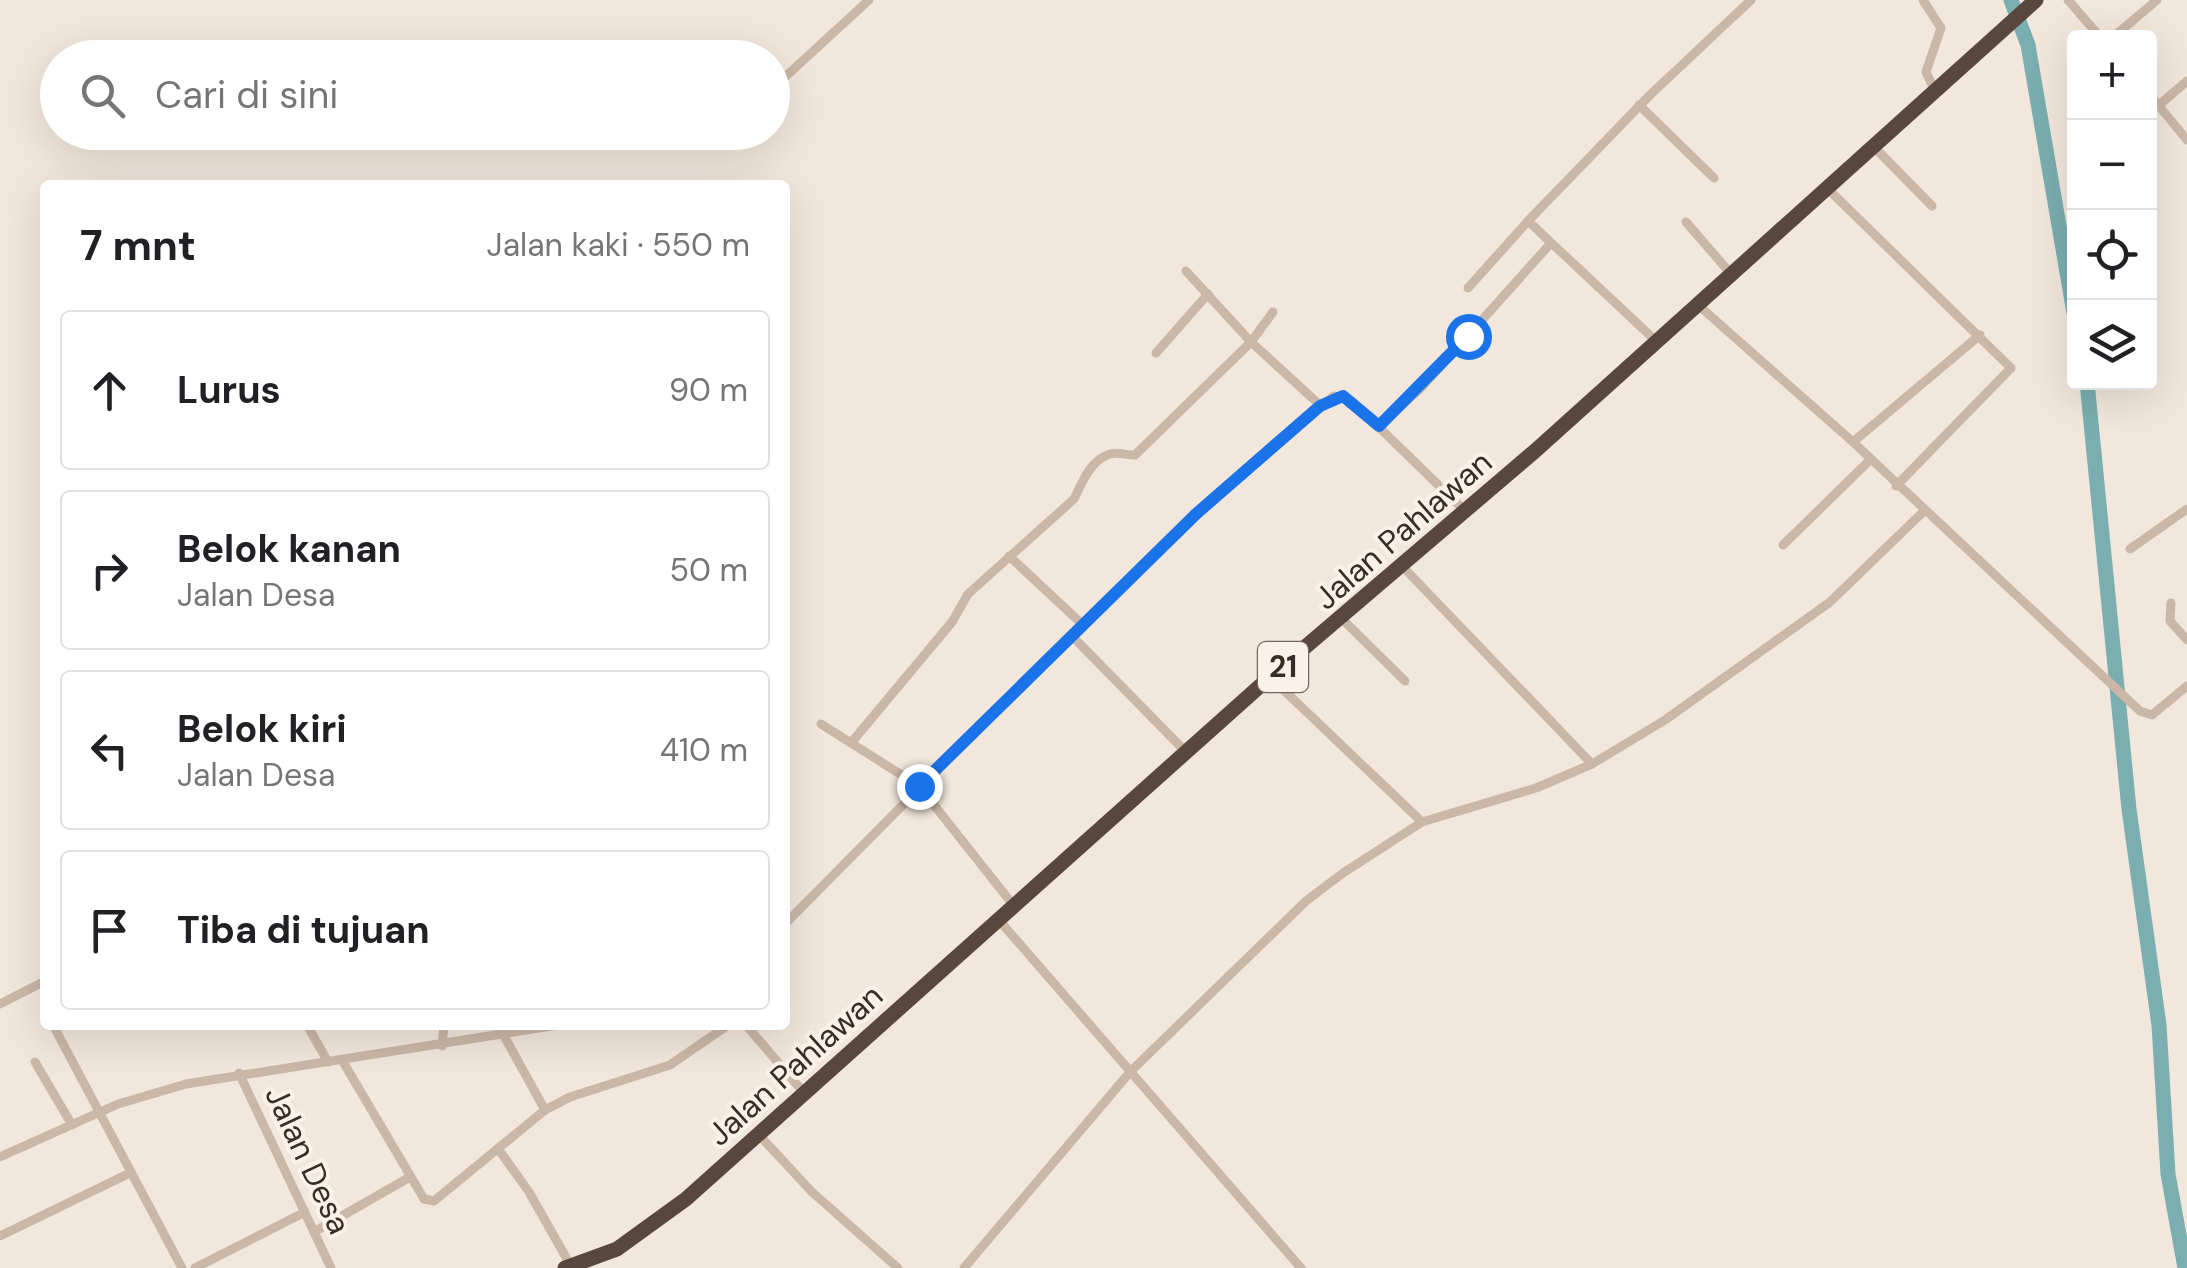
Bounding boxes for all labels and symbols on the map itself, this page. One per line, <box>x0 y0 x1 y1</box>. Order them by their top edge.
route start <box>1446 314 1492 360</box>
street label: Jalan Pahlawan <box>1305 441 1501 619</box>
road number: 21 <box>1258 642 1308 692</box>
route end <box>897 764 943 810</box>
street label: Jalan Pahlawan <box>698 975 892 1155</box>
street label: Jalan Desa <box>255 1079 361 1241</box>

